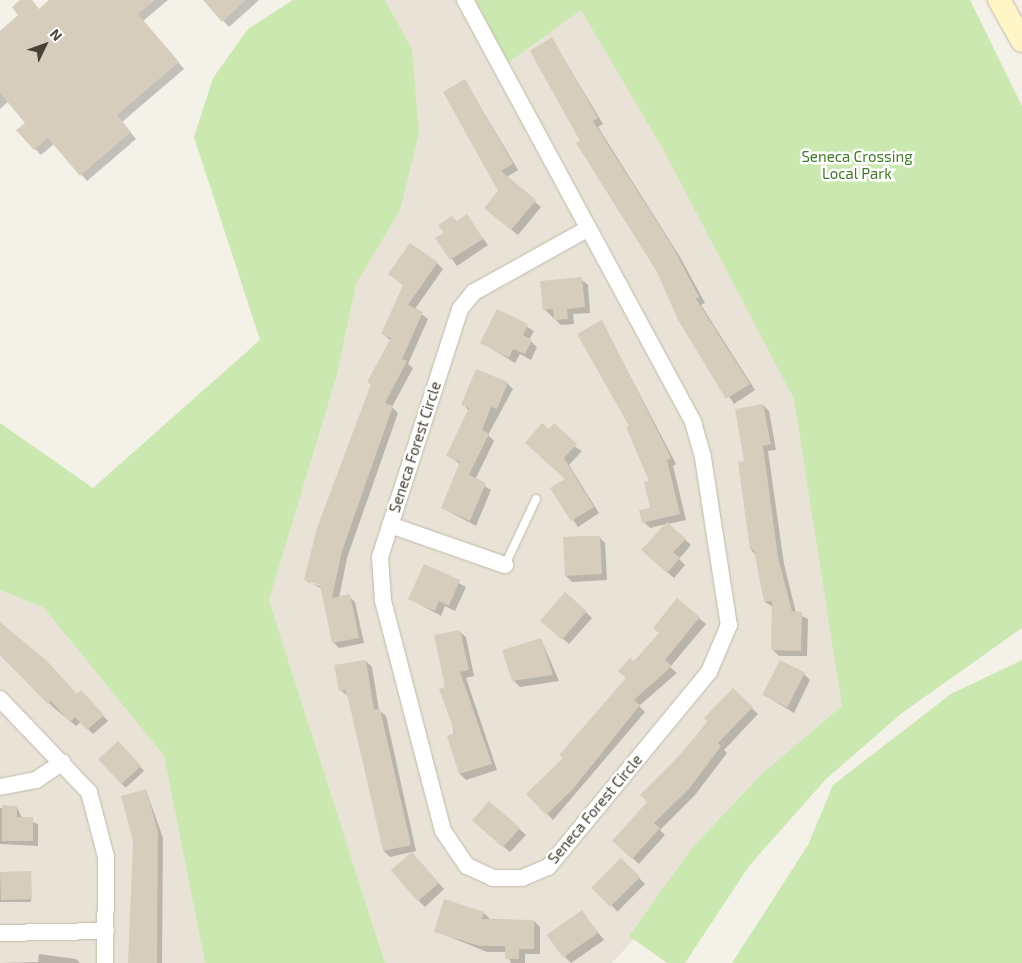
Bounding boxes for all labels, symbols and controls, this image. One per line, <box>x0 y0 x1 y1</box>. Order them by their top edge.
north arrow <box>20 20 70 70</box>
text: N <box>47 25 66 44</box>
park label: Seneca Crossing Local Park <box>801 147 913 182</box>
street label: Seneca Forest Circle <box>385 379 445 515</box>
street label: Seneca Forest Circle <box>544 751 646 867</box>

